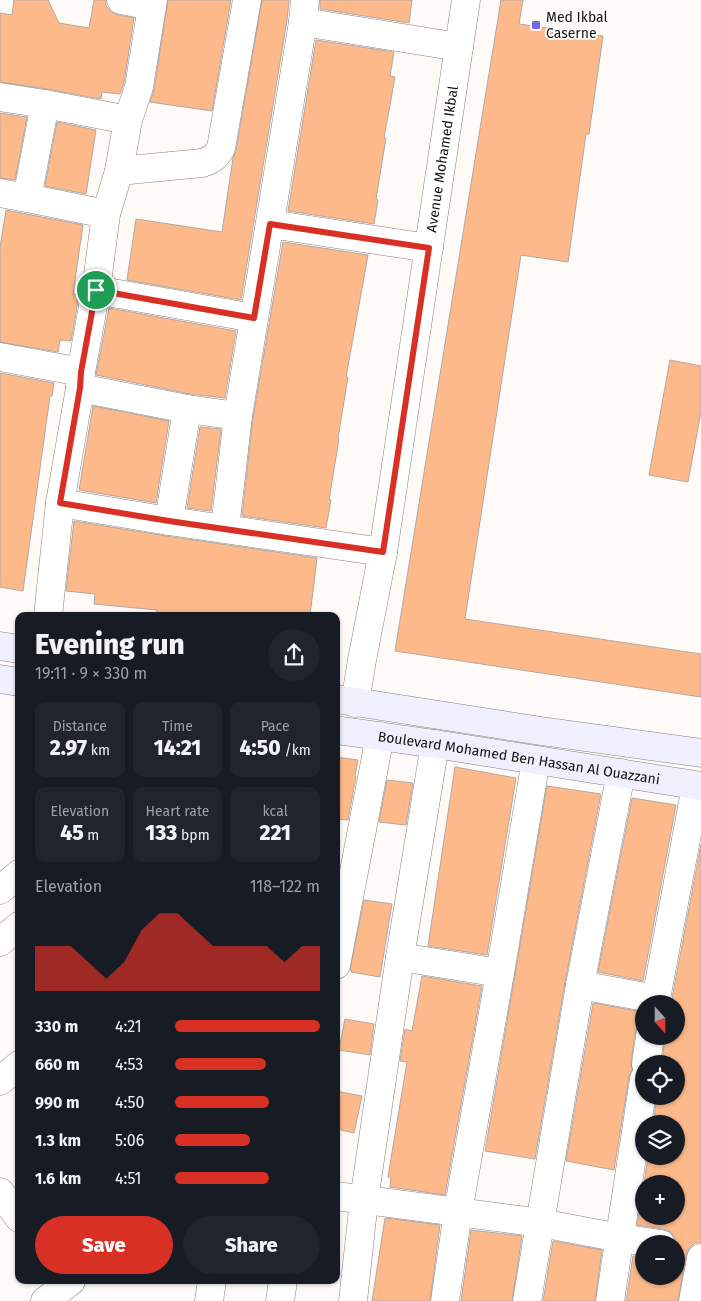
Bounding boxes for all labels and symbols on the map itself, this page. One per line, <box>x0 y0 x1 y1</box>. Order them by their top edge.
place label: Med Ikbal Caserne <box>546 9 608 42</box>
marker: Med Ikbal Caserne <box>530 19 542 31</box>
street label: Avenue Mohamed Ikbal <box>423 85 462 234</box>
pin <box>75 269 117 311</box>
street label: Boulevard Mohamed Ben Hassan Al Ouazzani <box>377 728 661 788</box>
north arrow <box>635 995 685 1045</box>

